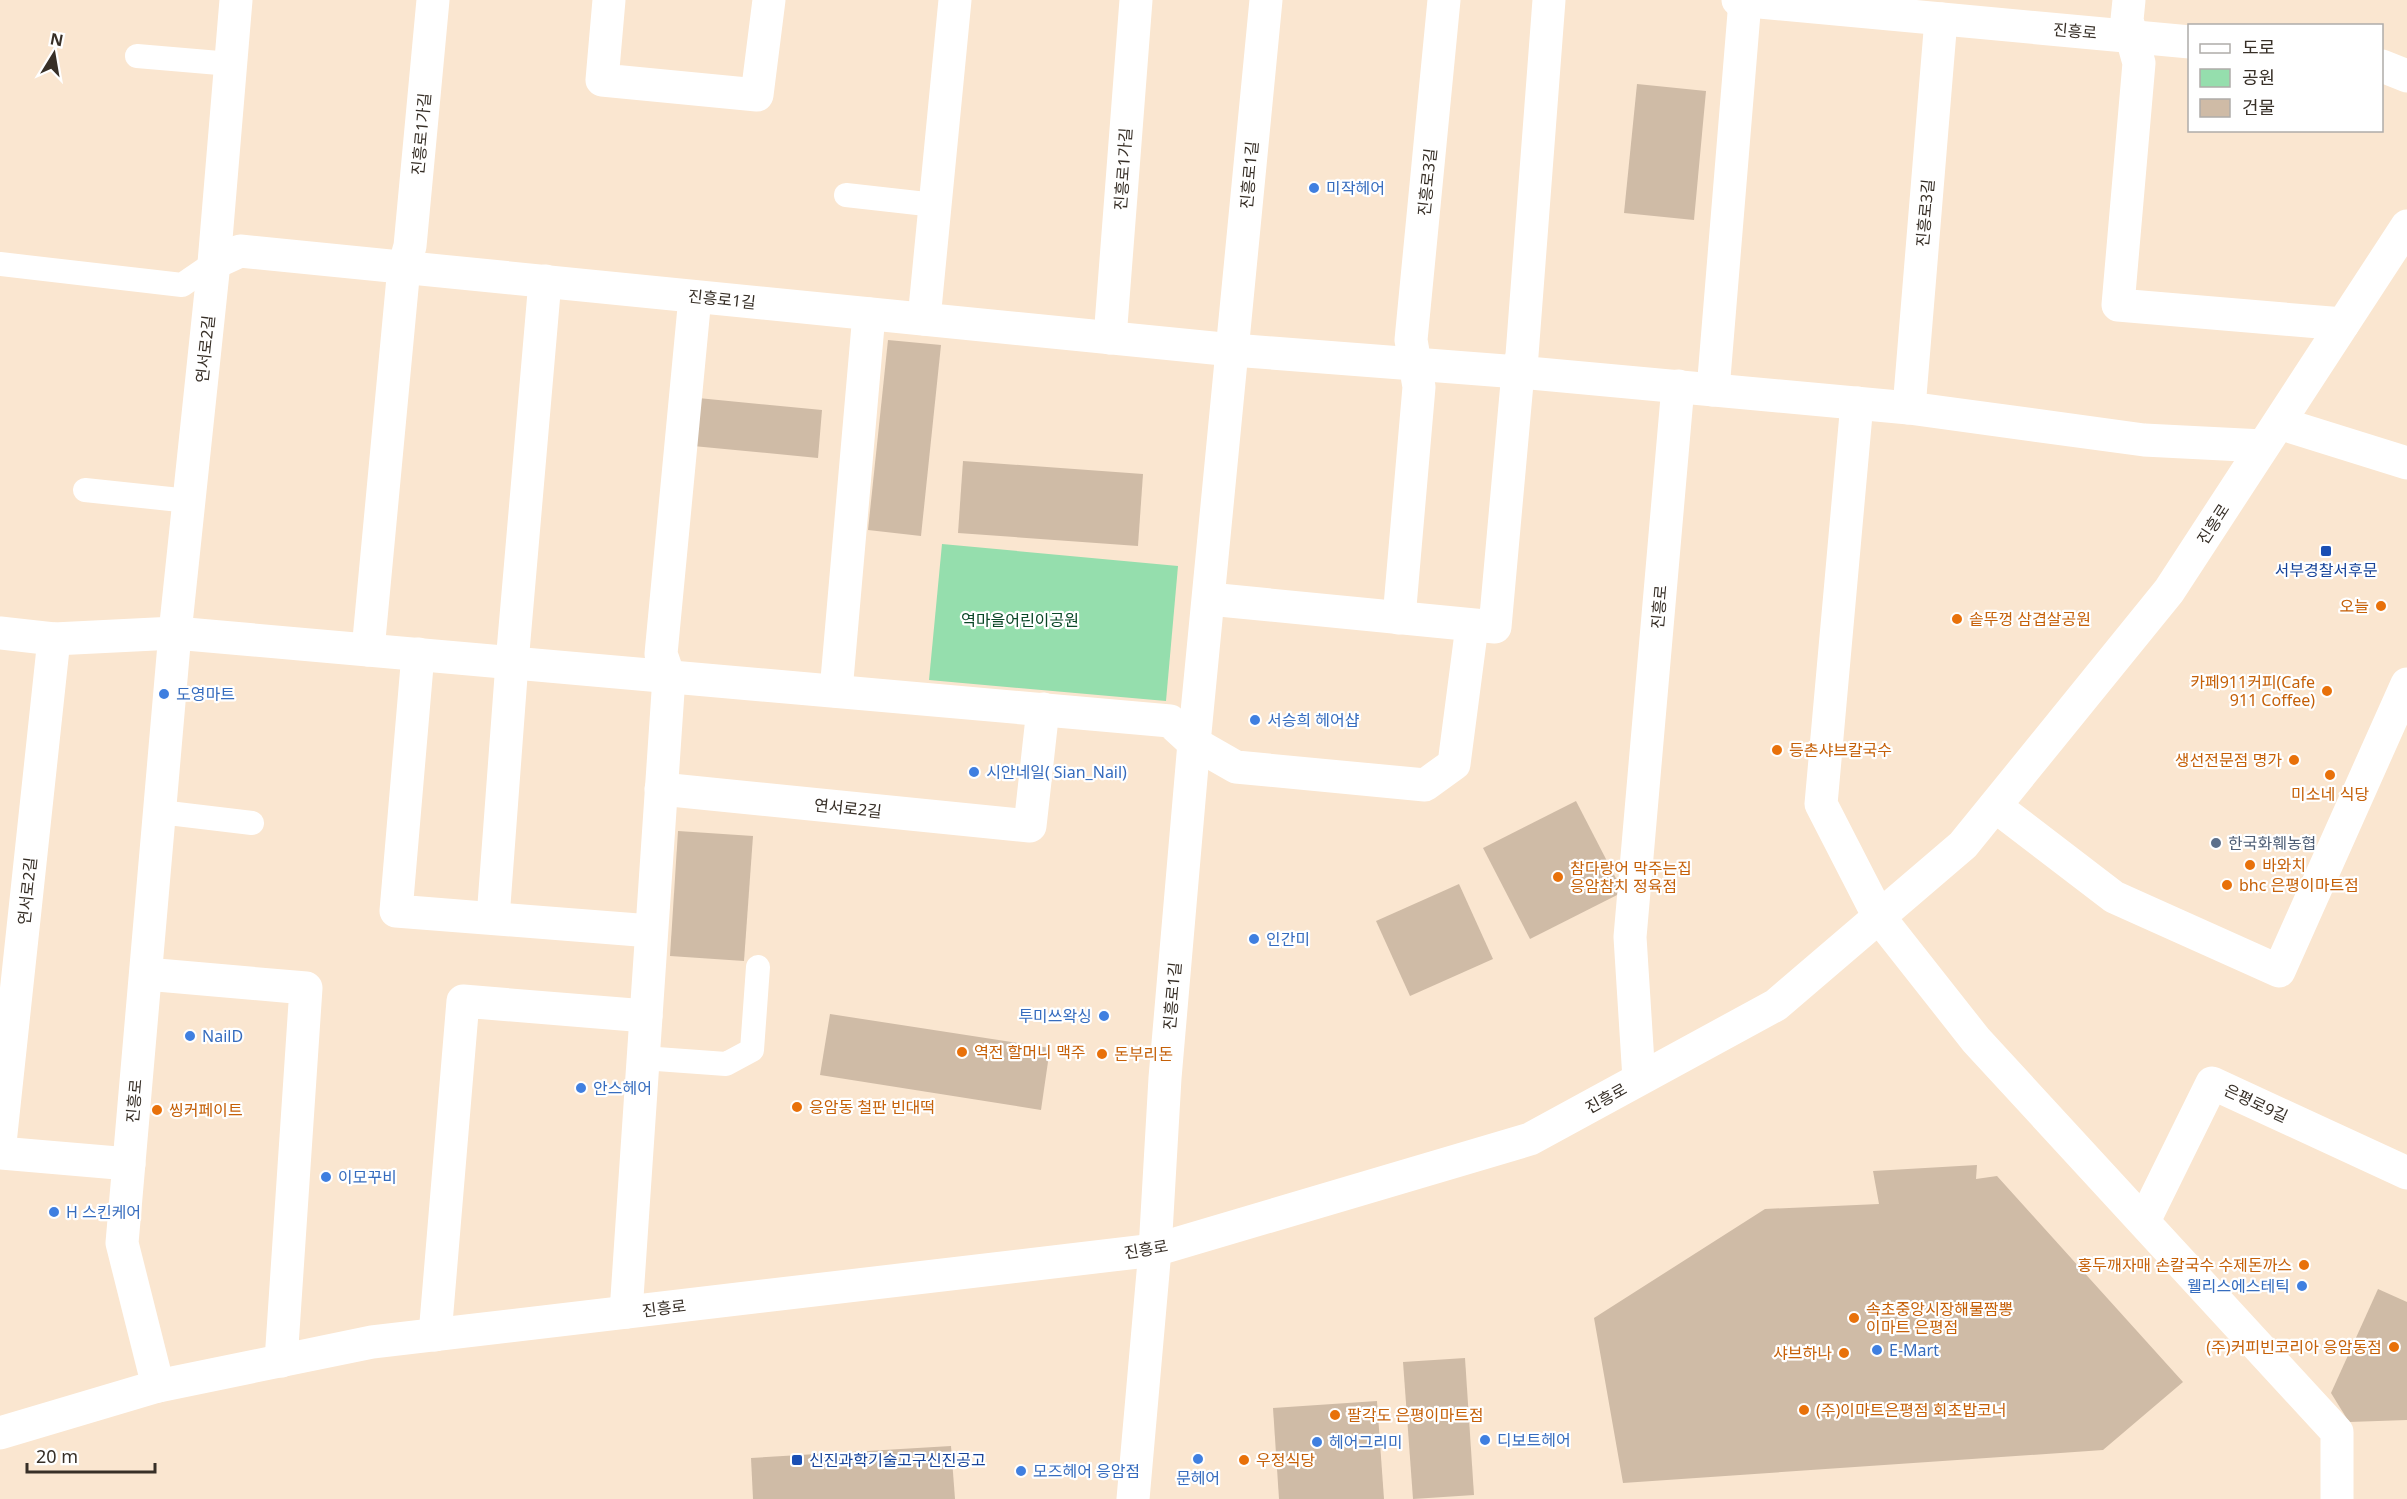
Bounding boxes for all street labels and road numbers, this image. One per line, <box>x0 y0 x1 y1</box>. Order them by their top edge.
street label: 진흥로 <box>2052 18 2098 44</box>
street label: 진흥로1가길 <box>406 92 436 176</box>
street label: 진흥로1가길 <box>1109 127 1137 211</box>
street label: 진흥로1길 <box>1235 140 1263 210</box>
street label: 진흥로3길 <box>1413 147 1441 217</box>
street label: 진흥로3길 <box>1911 178 1939 248</box>
street label: 진흥로1길 <box>687 285 757 313</box>
street label: 연서로2길 <box>191 314 219 384</box>
street label: 진흥로 <box>2192 499 2234 549</box>
street label: 진흥로 <box>1646 584 1672 630</box>
street label: 연서로2길 <box>813 794 883 822</box>
street label: 연서로2길 <box>13 856 41 926</box>
street label: 진흥로1길 <box>1158 961 1186 1031</box>
street label: 진흥로 <box>121 1078 147 1124</box>
street label: 진흥로 <box>1581 1078 1631 1118</box>
street label: 은평로9길 <box>2221 1079 2291 1127</box>
street label: 진흥로 <box>1122 1234 1170 1264</box>
street label: 진흥로 <box>641 1294 688 1322</box>

